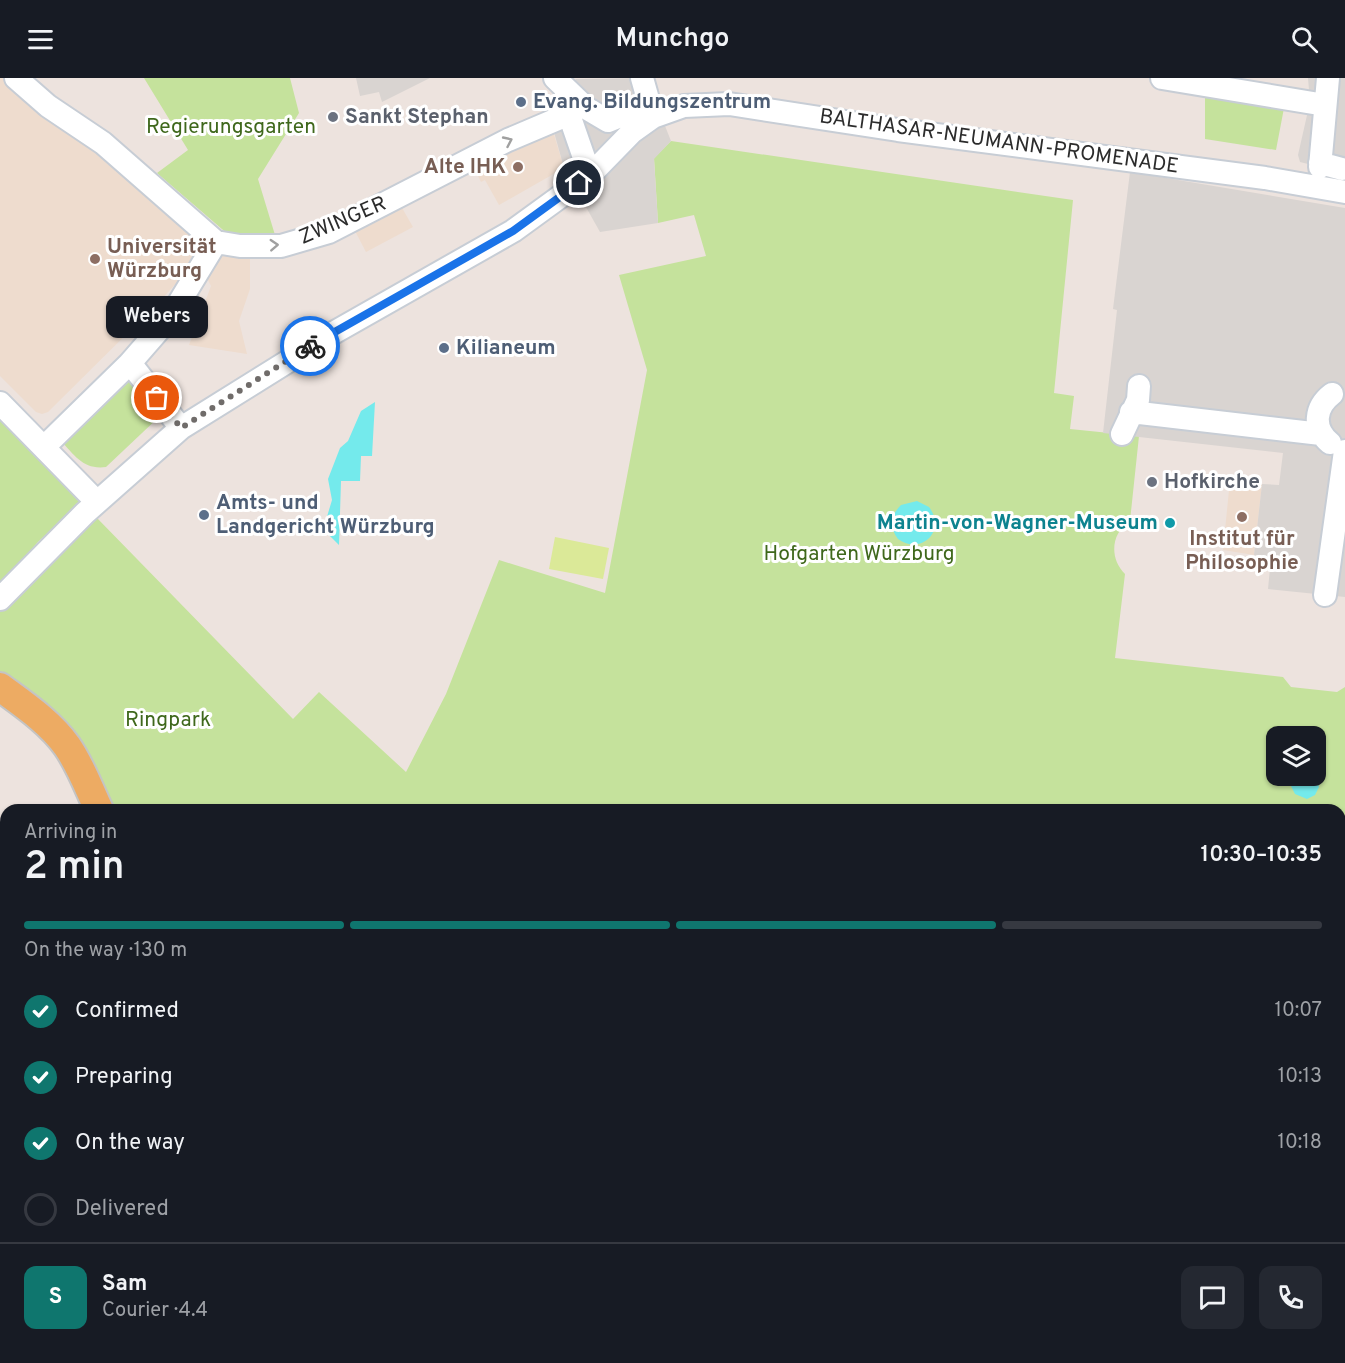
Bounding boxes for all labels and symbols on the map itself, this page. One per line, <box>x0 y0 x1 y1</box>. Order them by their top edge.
place label: Evang. Bildungszentrum <box>533 89 771 116</box>
marker: Evang. Bildungszentrum <box>514 95 528 109</box>
street label: BALTHASAR-NEUMANN-PROMENADE <box>818 103 1180 181</box>
place label: Sankt Stephan <box>345 104 489 131</box>
marker: Sankt Stephan <box>326 110 340 124</box>
park label: Regierungsgarten <box>146 114 316 141</box>
one-way arrow <box>501 136 512 148</box>
place label: Alte IHK <box>424 154 506 181</box>
pin <box>553 157 604 208</box>
marker: Alte IHK <box>511 160 525 174</box>
street label: ZWINGER <box>295 190 391 252</box>
place label: Universität Würzburg <box>107 234 216 285</box>
one-way arrow <box>269 239 278 252</box>
marker: Universität Würzburg <box>88 252 102 266</box>
callout: Webers <box>106 296 208 338</box>
courier <box>280 316 340 376</box>
place label: Kilianeum <box>456 335 556 362</box>
marker: Kilianeum <box>437 341 451 355</box>
pin <box>131 372 182 423</box>
place label: Hofkirche <box>1164 469 1260 496</box>
marker: Hofkirche <box>1145 475 1159 489</box>
place label: Amts- und Landgericht Würzburg <box>216 490 435 541</box>
marker: Amts- und Landgericht Würzburg <box>197 508 211 522</box>
place label: Martin-von-Wagner-Museum <box>877 510 1158 537</box>
marker: Institut für Philosophie <box>1235 510 1249 524</box>
marker: Martin-von-Wagner-Museum <box>1163 516 1177 530</box>
place label: Institut für Philosophie <box>1185 526 1299 577</box>
park label: Hofgarten Würzburg <box>763 541 955 568</box>
park label: Ringpark <box>125 707 211 734</box>

